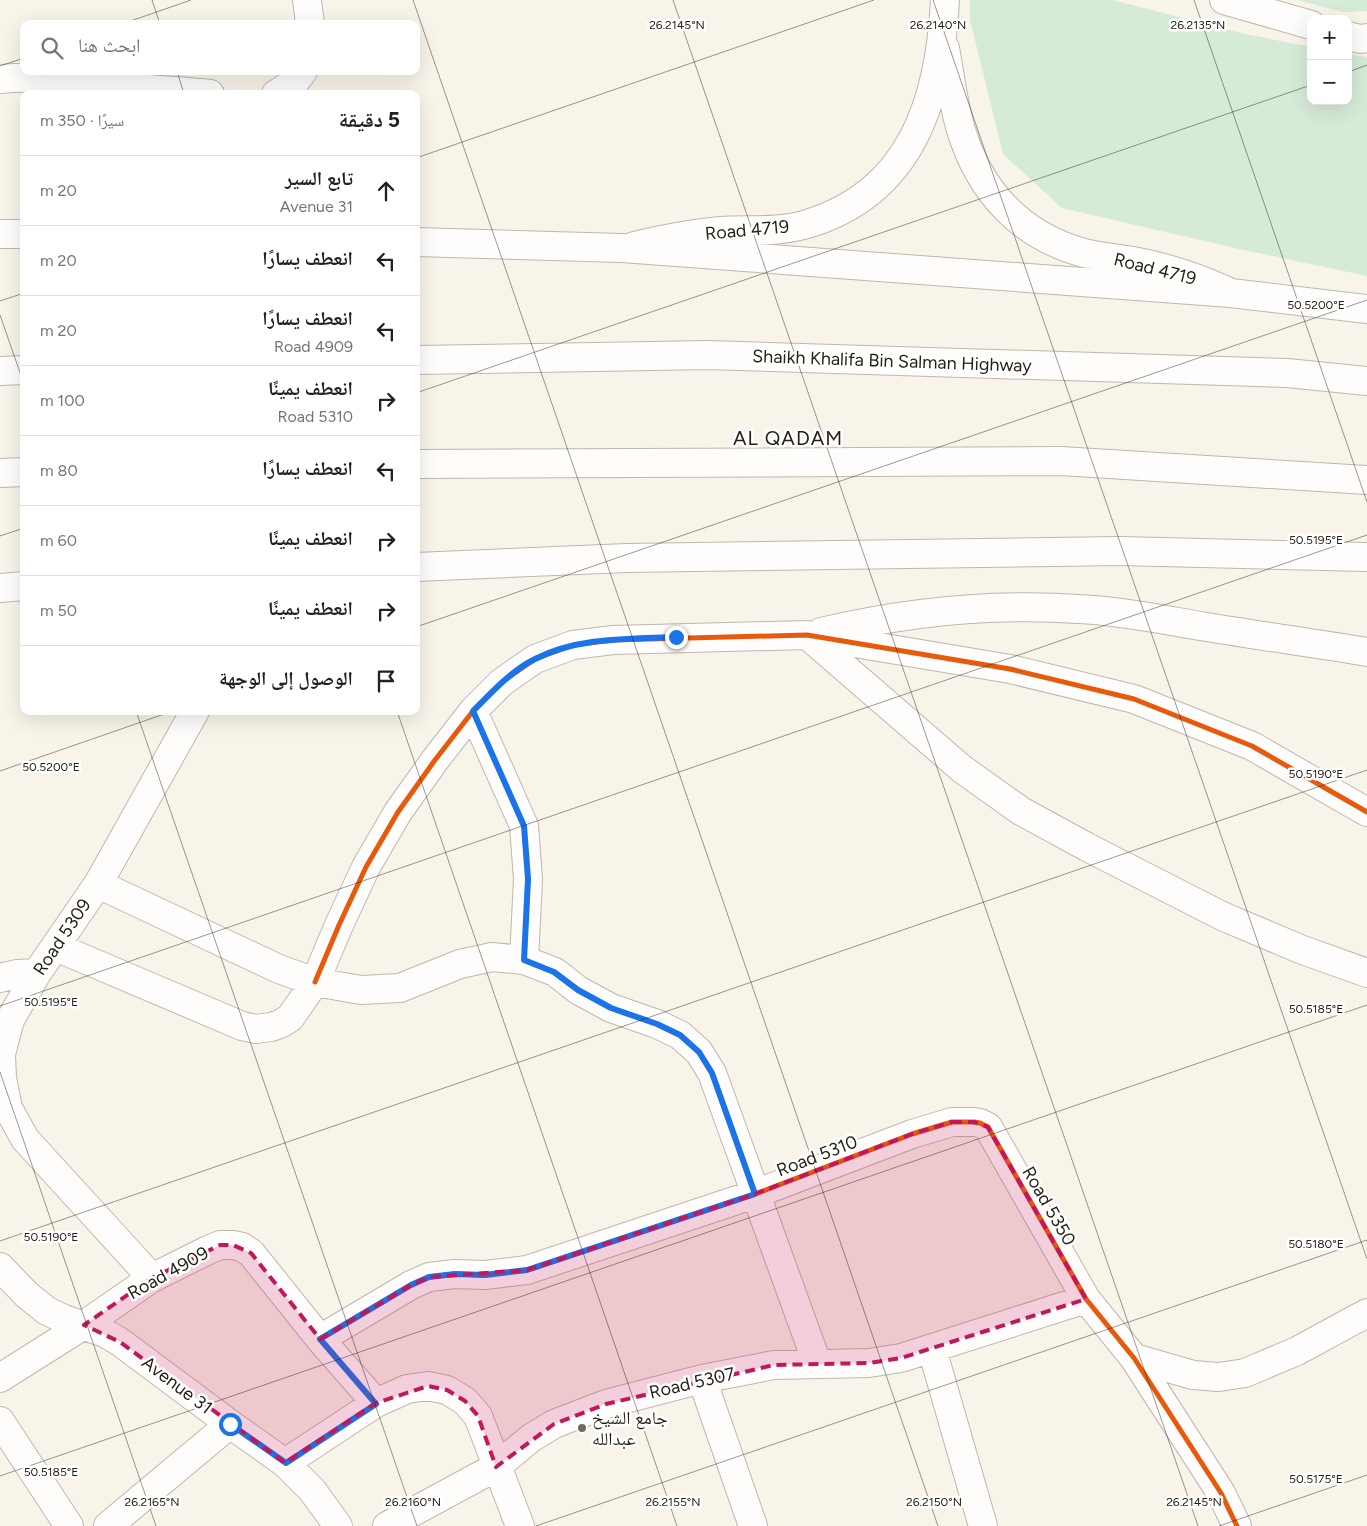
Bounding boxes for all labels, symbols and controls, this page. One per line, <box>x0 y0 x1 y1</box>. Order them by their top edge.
map controls <box>1307 15 1352 105</box>
button: + <box>1307 15 1352 60</box>
text: 26.2145°N <box>649 18 705 32</box>
text: 26.2140°N <box>910 18 966 32</box>
text: 26.2135°N <box>1171 18 1225 32</box>
search box <box>20 20 420 75</box>
icon: search <box>38 34 66 62</box>
text: ابحث هنا <box>78 34 141 57</box>
button: − <box>1307 60 1352 105</box>
text: 5 دقيقة <box>339 107 400 132</box>
text: سيرًا · 350 m <box>40 111 124 130</box>
text: تابع السير <box>285 167 353 190</box>
icon: ahead <box>372 177 400 205</box>
text: 20 m <box>40 181 77 200</box>
text: Avenue 31 <box>280 197 353 216</box>
street label: Road 4719 <box>704 215 790 245</box>
text: انعطف يسارًا <box>262 247 353 270</box>
icon: left <box>372 247 400 275</box>
street label: Road 4719 <box>1111 248 1199 290</box>
text: 20 m <box>40 251 77 270</box>
text: 50.5200°E <box>1287 298 1345 312</box>
text: انعطف يسارًا <box>262 307 353 330</box>
icon: left <box>372 317 400 345</box>
text: 20 m <box>40 321 77 340</box>
text: Road 4909 <box>274 337 353 356</box>
street label: Shaikh Khalifa Bin Salman Highway <box>752 345 1033 377</box>
text: انعطف يمينًا <box>268 377 353 400</box>
icon: right <box>372 387 400 415</box>
text: 100 m <box>40 391 85 410</box>
text: Road 5310 <box>277 407 353 426</box>
district label: AL QADAM <box>733 426 843 450</box>
text: انعطف يسارًا <box>262 457 353 480</box>
icon: left <box>372 457 400 485</box>
text: 80 m <box>40 461 78 480</box>
text: انعطف يمينًا <box>268 527 353 550</box>
icon: right <box>372 527 400 555</box>
text: 60 m <box>40 531 77 550</box>
text: 50.5195°E <box>1289 533 1343 547</box>
text: انعطف يمينًا <box>268 597 353 620</box>
icon: right <box>372 597 400 625</box>
text: 50 m <box>40 601 77 620</box>
route end <box>665 626 688 649</box>
text: الوصول إلى الوجهة <box>219 667 353 690</box>
icon: arrive <box>372 667 400 695</box>
text: 50.5200°E <box>22 760 80 774</box>
text: 50.5190°E <box>1289 767 1343 781</box>
street label: Road 5309 <box>28 894 96 980</box>
text: 50.5195°E <box>24 995 78 1009</box>
text: 50.5185°E <box>1289 1002 1343 1016</box>
street label: Road 5310 <box>773 1130 861 1182</box>
street label: Road 5350 <box>1017 1162 1081 1250</box>
text: 50.5190°E <box>24 1230 78 1244</box>
text: 50.5180°E <box>1288 1237 1344 1251</box>
street label: Road 4909 <box>124 1242 212 1304</box>
street label: Avenue 31 <box>137 1351 217 1419</box>
street label: Road 5307 <box>647 1362 737 1404</box>
place label: جامع الشيخ عبدالله <box>592 1407 668 1450</box>
route start <box>219 1413 242 1436</box>
marker: جامع الشيخ عبدالله <box>576 1422 588 1434</box>
text: 50.5185°E <box>24 1465 78 1479</box>
text: 50.5175°E <box>1289 1472 1343 1486</box>
text: 26.2165°N <box>124 1495 180 1509</box>
text: 26.2160°N <box>385 1495 441 1509</box>
text: 26.2155°N <box>645 1495 701 1509</box>
text: 26.2150°N <box>906 1495 962 1509</box>
text: 26.2145°N <box>1166 1495 1222 1509</box>

